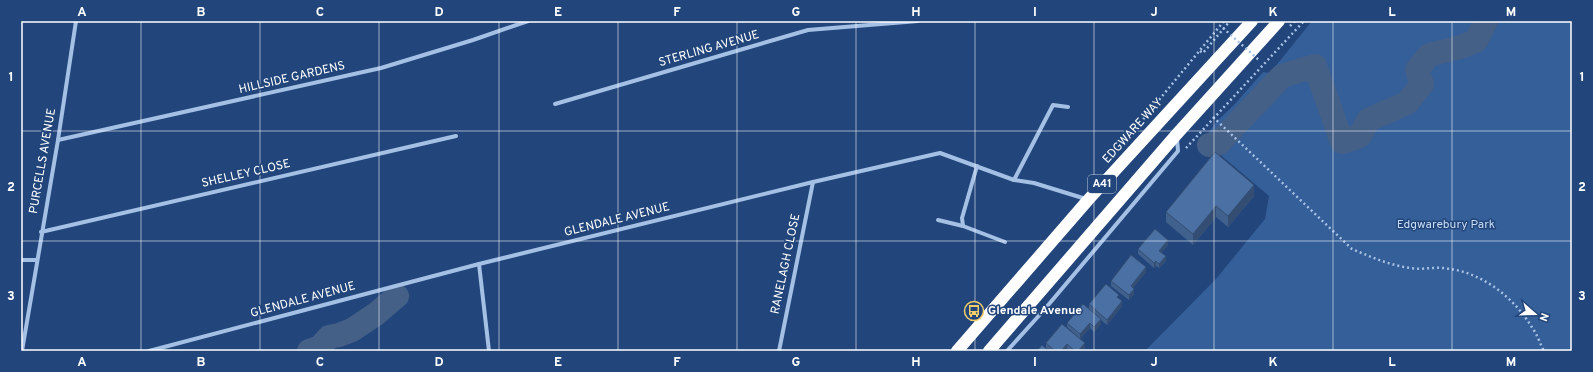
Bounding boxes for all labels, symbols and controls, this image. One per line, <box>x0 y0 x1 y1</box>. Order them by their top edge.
text: A <box>77 5 87 21</box>
text: B <box>197 5 206 21</box>
text: C <box>316 5 324 21</box>
text: D <box>434 5 444 21</box>
text: E <box>554 5 562 21</box>
text: F <box>673 5 681 21</box>
text: G <box>792 5 801 21</box>
text: H <box>911 5 921 21</box>
text: I <box>1033 5 1037 21</box>
text: J <box>1150 5 1158 21</box>
text: K <box>1268 5 1278 21</box>
text: L <box>1388 5 1396 21</box>
text: M <box>1506 5 1516 21</box>
street label: STERLING AVENUE <box>657 27 761 71</box>
street label: HILLSIDE GARDENS <box>237 58 347 98</box>
text: 1 <box>8 70 14 86</box>
text: 1 <box>1579 70 1585 86</box>
street label: EDGWARE WAY <box>1099 95 1167 167</box>
street label: PURCELLS AVENUE <box>26 107 60 215</box>
street label: SHELLEY CLOSE <box>200 156 292 192</box>
road number: A41 <box>1088 175 1116 193</box>
text: 2 <box>7 180 15 196</box>
text: 2 <box>1578 180 1586 196</box>
street label: GLENDALE AVENUE <box>563 199 671 241</box>
street label: RANELAGH CLOSE <box>768 212 804 316</box>
park label: Edgwarebury Park <box>1397 217 1495 233</box>
street label: GLENDALE AVENUE <box>249 278 357 322</box>
text: 3 <box>7 289 15 305</box>
text: 3 <box>1578 289 1586 305</box>
north arrow <box>1515 294 1555 334</box>
bus stop icon: Glendale Avenue <box>963 300 985 322</box>
place label: Glendale Avenue <box>988 303 1082 319</box>
text: N <box>1536 311 1551 323</box>
text: A <box>77 355 87 371</box>
text: B <box>197 355 206 371</box>
text: C <box>316 355 324 371</box>
text: D <box>434 355 444 371</box>
text: E <box>554 355 562 371</box>
text: F <box>673 355 681 371</box>
text: G <box>792 355 801 371</box>
text: H <box>911 355 921 371</box>
text: I <box>1033 355 1037 371</box>
text: J <box>1150 355 1158 371</box>
text: K <box>1268 355 1278 371</box>
text: L <box>1388 355 1396 371</box>
text: M <box>1506 355 1516 371</box>

